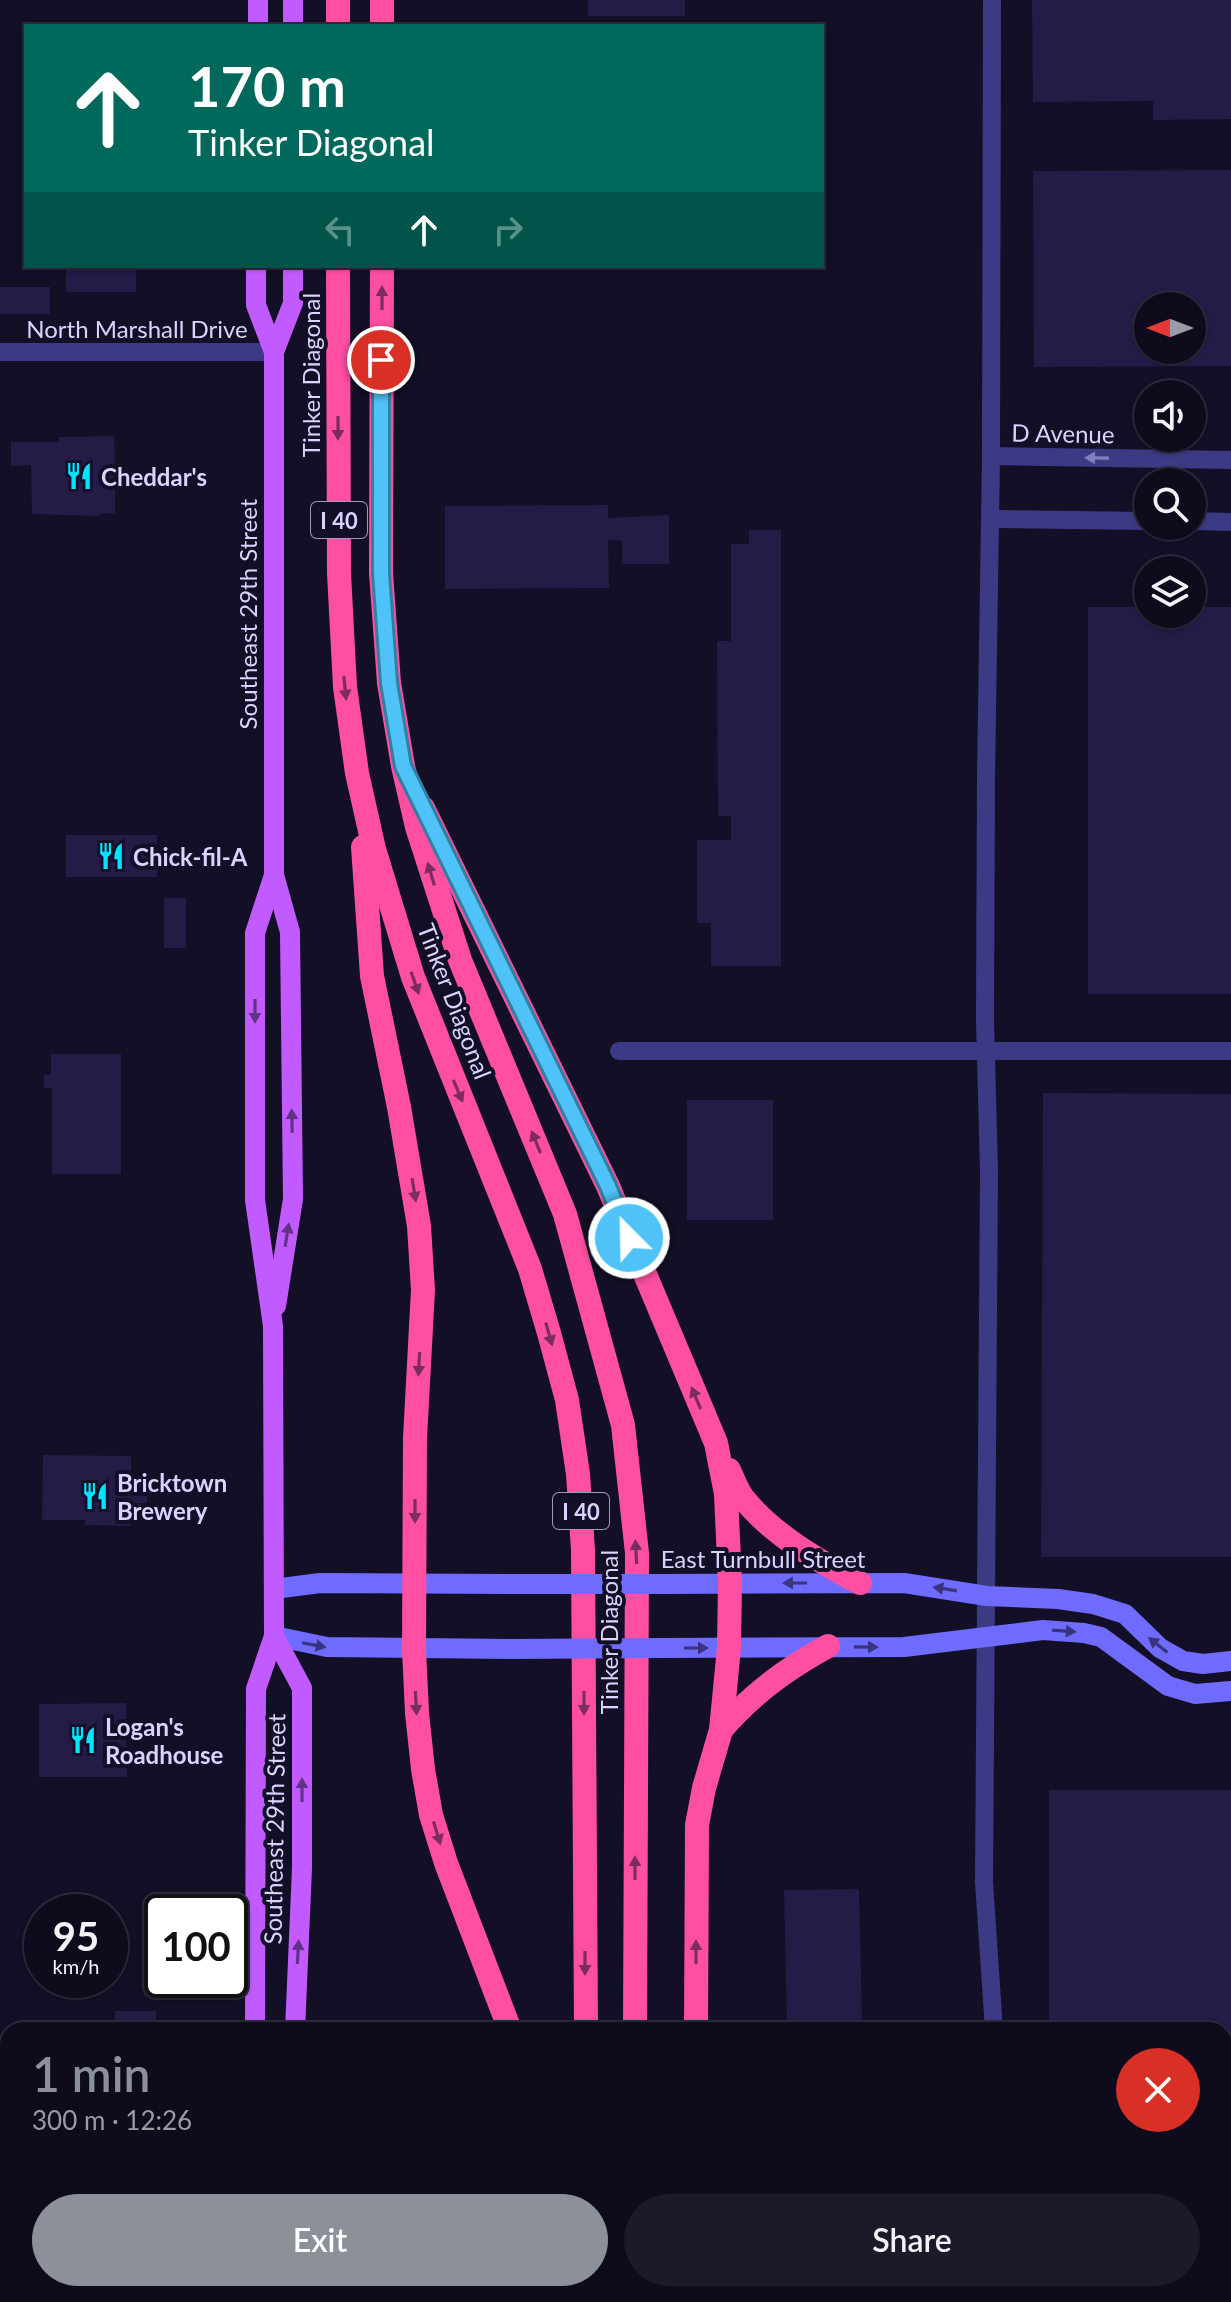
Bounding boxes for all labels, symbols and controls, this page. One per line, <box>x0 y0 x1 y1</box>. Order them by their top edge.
text: 170 m <box>188 52 346 119</box>
icon: ahead <box>56 56 160 160</box>
text: Tinker Diagonal <box>188 120 435 164</box>
icon: left <box>318 208 362 252</box>
icon: ahead <box>402 208 446 252</box>
icon: right <box>486 208 530 252</box>
one-way arrow <box>376 285 388 310</box>
north arrow <box>1134 292 1206 364</box>
map controls <box>1134 292 1206 628</box>
street label: Tinker Diagonal <box>296 293 325 457</box>
street label: North Marshall Drive <box>26 314 248 343</box>
pin <box>347 326 415 394</box>
icon: arrive <box>359 338 403 382</box>
button: sound <box>1134 380 1206 452</box>
one-way arrow <box>332 416 344 441</box>
street label: D Avenue <box>1011 418 1115 448</box>
one-way arrow <box>1084 452 1109 464</box>
restaurant icon: Cheddar's <box>64 461 94 491</box>
place label: Cheddar's <box>101 462 207 491</box>
button: search <box>1134 468 1206 540</box>
street label: Southeast 29th Street <box>233 498 262 729</box>
road number: I 40 <box>311 502 367 538</box>
button: layers <box>1134 556 1206 628</box>
one-way arrow <box>339 676 352 701</box>
restaurant icon: Chick-fil-A <box>96 841 126 871</box>
place label: Chick-fil-A <box>133 842 248 871</box>
one-way arrow <box>424 861 437 885</box>
street label: Tinker Diagonal <box>412 919 498 1083</box>
one-way arrow <box>409 971 421 995</box>
one-way arrow <box>249 999 261 1024</box>
one-way arrow <box>452 1079 465 1103</box>
one-way arrow <box>286 1108 298 1133</box>
one-way arrow <box>529 1130 542 1154</box>
one-way arrow <box>408 1177 421 1202</box>
position arrow <box>587 1196 671 1280</box>
one-way arrow <box>282 1222 294 1247</box>
one-way arrow <box>544 1322 556 1347</box>
one-way arrow <box>412 1352 425 1377</box>
one-way arrow <box>690 1386 703 1410</box>
place label: Bricktown Brewery <box>117 1468 227 1525</box>
restaurant icon: Bricktown Brewery <box>80 1481 110 1511</box>
road number: I 40 <box>553 1493 609 1529</box>
one-way arrow <box>409 1499 421 1524</box>
one-way arrow <box>629 1539 642 1564</box>
street label: East Turnbull Street <box>661 1544 866 1573</box>
street label: Tinker Diagonal <box>594 1550 623 1714</box>
one-way arrow <box>782 1577 807 1589</box>
one-way arrow <box>932 1583 957 1595</box>
one-way arrow <box>1052 1625 1077 1638</box>
one-way arrow <box>1148 1638 1168 1654</box>
one-way arrow <box>302 1639 327 1651</box>
one-way arrow <box>854 1641 879 1653</box>
one-way arrow <box>684 1642 709 1654</box>
one-way arrow <box>410 1691 423 1716</box>
one-way arrow <box>578 1691 590 1716</box>
place label: Logan's Roadhouse <box>105 1712 224 1769</box>
street label: Southeast 29th Street <box>257 1713 291 1945</box>
restaurant icon: Logan's Roadhouse <box>68 1725 98 1755</box>
one-way arrow <box>296 1777 308 1802</box>
one-way arrow <box>431 1822 444 1846</box>
one-way arrow <box>629 1855 642 1880</box>
speed limit sign: 100 <box>144 1894 248 1998</box>
text: 95 <box>53 1912 99 1960</box>
one-way arrow <box>291 1939 304 1964</box>
one-way arrow <box>690 1939 702 1964</box>
one-way arrow <box>579 1951 591 1976</box>
text: km/h <box>53 1954 99 1978</box>
text: 1 min <box>32 2045 150 2102</box>
button: close <box>1116 2048 1200 2132</box>
text: 300 m · 12:26 <box>32 2104 192 2136</box>
button: Exit <box>32 2194 608 2286</box>
button: Share <box>624 2194 1200 2286</box>

